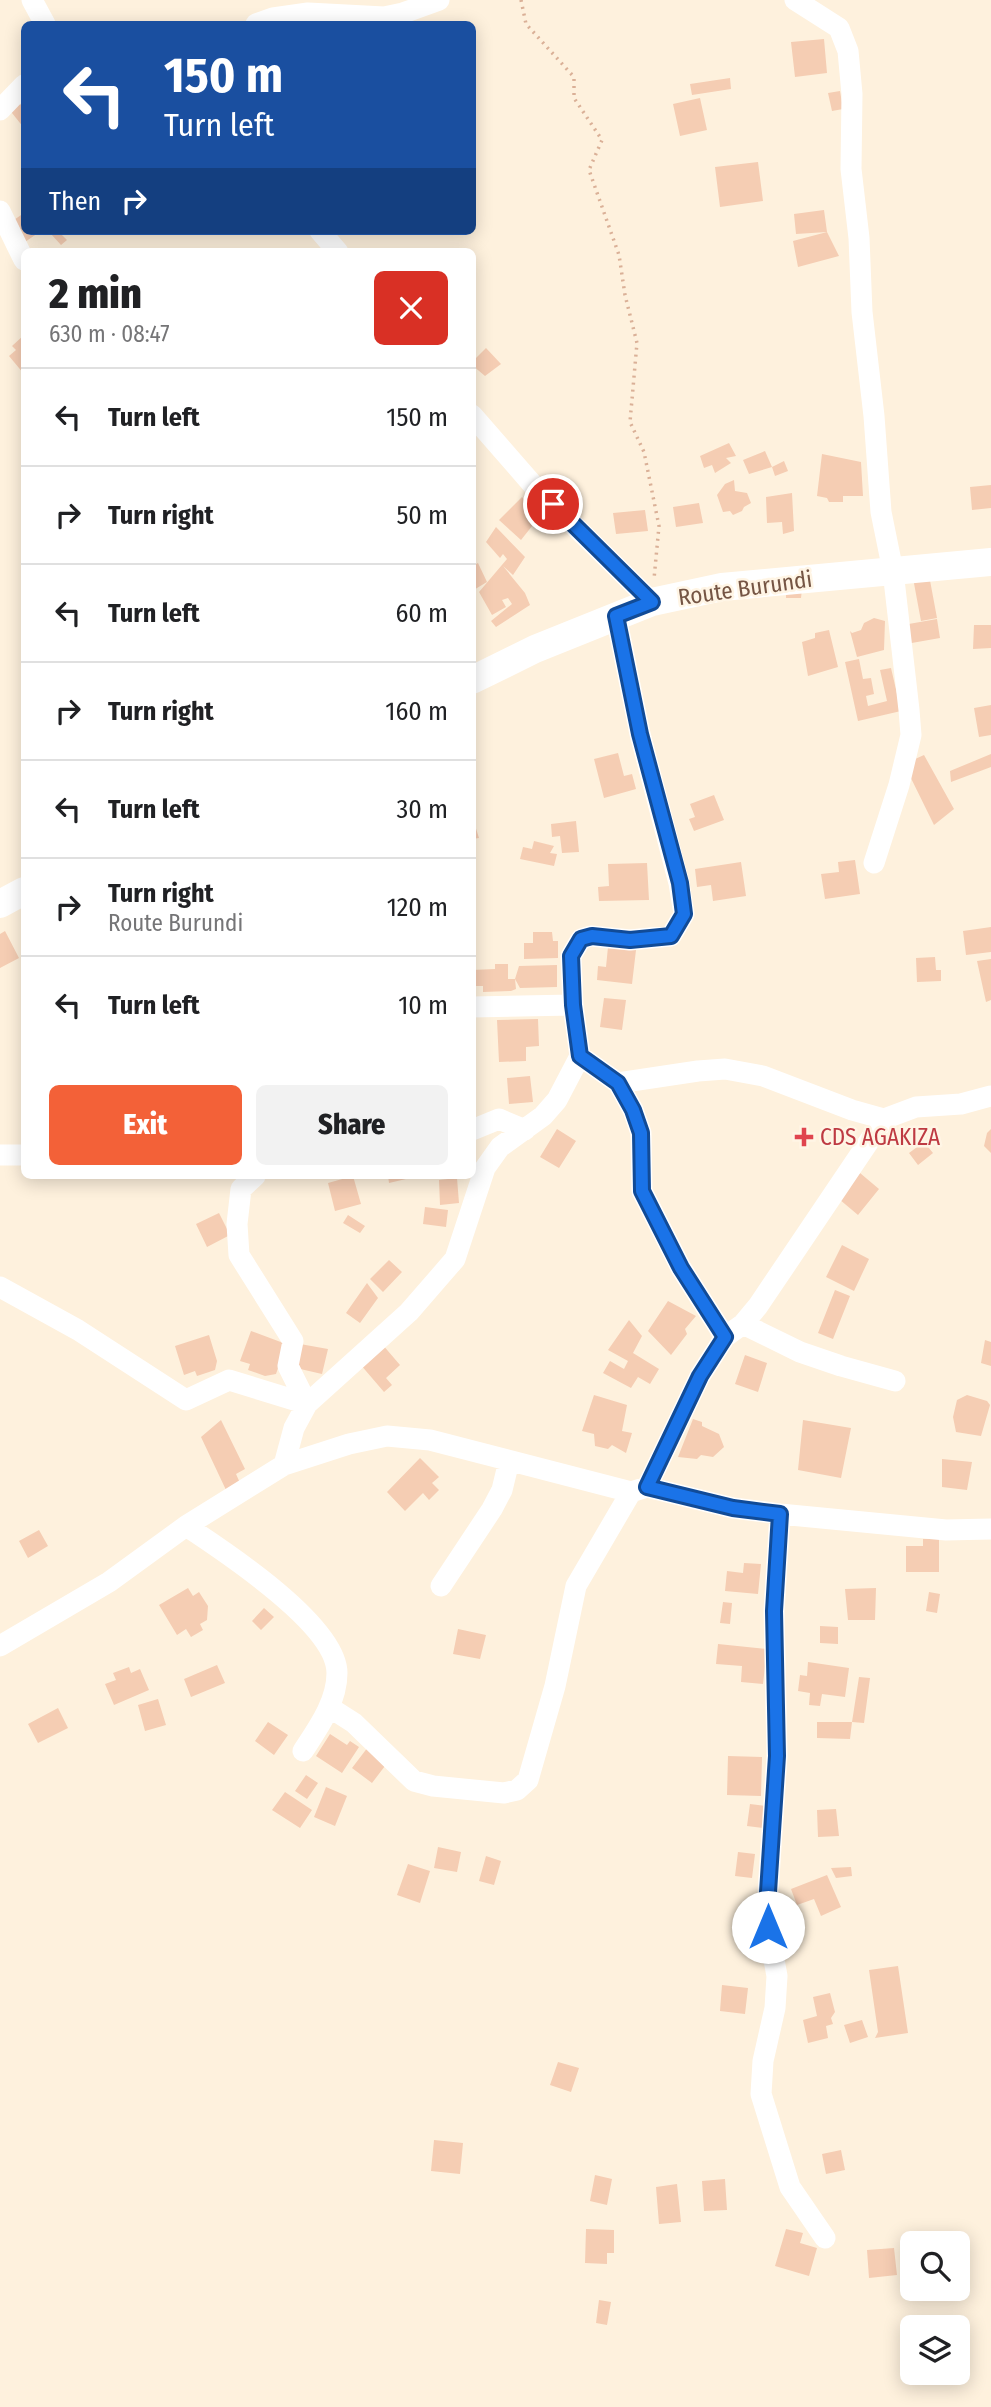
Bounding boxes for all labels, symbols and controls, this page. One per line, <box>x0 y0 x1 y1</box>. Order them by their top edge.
text: 150 m <box>164 46 283 105</box>
icon: left <box>49 49 140 140</box>
text: Turn left <box>164 106 274 144</box>
icon: right <box>115 182 153 220</box>
text: Then <box>49 186 101 217</box>
text: 2 min <box>49 269 142 319</box>
button: close <box>374 271 448 345</box>
text: 630 m · 08:47 <box>49 320 170 348</box>
icon: left <box>49 398 87 436</box>
text: Turn left <box>108 402 200 433</box>
text: 150 m <box>386 402 448 433</box>
pin <box>523 474 583 534</box>
icon: arrive <box>534 485 572 523</box>
icon: right <box>49 496 87 534</box>
text: Turn right <box>108 500 214 531</box>
text: 50 m <box>396 500 448 531</box>
street label: Route Burundi <box>676 565 814 611</box>
icon: left <box>49 594 87 632</box>
text: Turn left <box>108 598 200 629</box>
text: 60 m <box>395 598 448 629</box>
icon: right <box>49 692 87 730</box>
text: Turn right <box>108 696 214 727</box>
text: 160 m <box>385 696 448 727</box>
icon: left <box>49 790 87 828</box>
text: Turn left <box>108 794 200 825</box>
text: 30 m <box>397 794 448 825</box>
text: Turn right <box>108 878 214 909</box>
icon: right <box>49 888 87 926</box>
text: 120 m <box>387 892 448 923</box>
text: Route Burundi <box>108 909 243 937</box>
icon: left <box>49 986 87 1024</box>
text: Turn left <box>108 990 200 1021</box>
text: 10 m <box>398 990 448 1021</box>
button: Exit <box>49 1085 242 1165</box>
button: Share <box>256 1085 448 1165</box>
place label: CDS AGAKIZA <box>820 1123 940 1151</box>
marker: CDS AGAKIZA <box>794 1127 814 1147</box>
position arrow <box>731 1890 805 1964</box>
map controls <box>900 2231 970 2385</box>
button: search <box>900 2231 970 2301</box>
button: layers <box>900 2315 970 2385</box>

